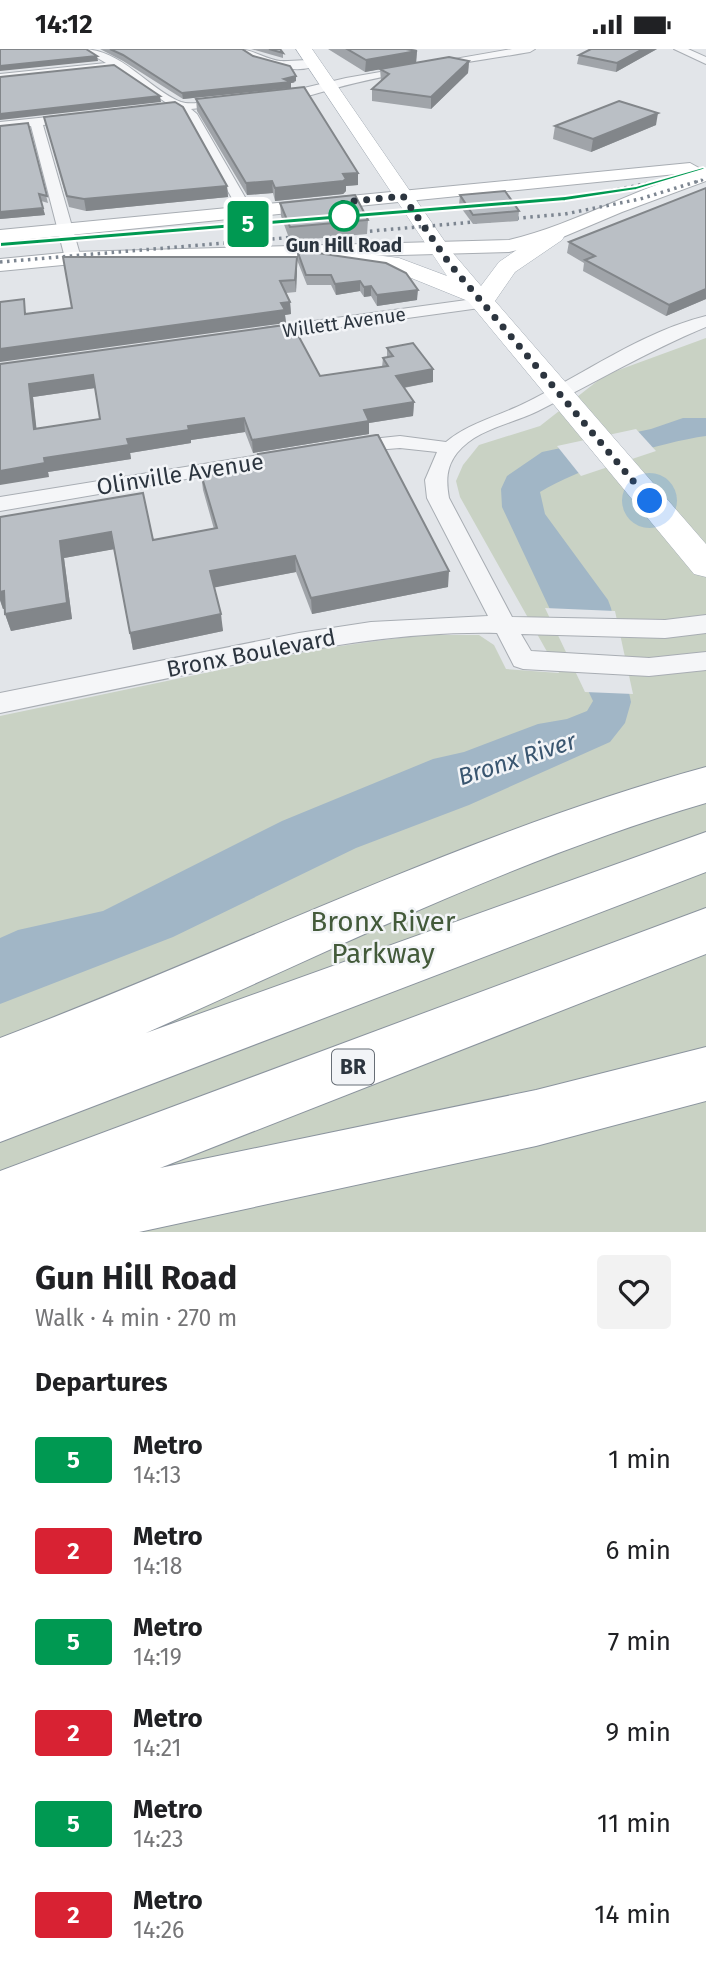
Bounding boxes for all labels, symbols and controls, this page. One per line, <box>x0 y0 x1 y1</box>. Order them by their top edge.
text: 14:12 <box>35 9 93 40</box>
line badge: 5 <box>225 201 271 247</box>
marker: Gun Hill Road <box>329 201 359 231</box>
text: 5 <box>242 210 254 238</box>
place label: Gun Hill Road <box>286 234 402 257</box>
street label: Willett Avenue <box>281 302 407 343</box>
street label: Olinville Avenue <box>95 447 265 501</box>
your location <box>632 483 667 518</box>
street label: Bronx Boulevard <box>164 623 338 683</box>
water label: Bronx River <box>454 726 580 791</box>
park label: Bronx River Parkway <box>310 905 456 970</box>
road number: BR <box>332 1049 374 1085</box>
button: heart <box>597 1255 671 1329</box>
text: Gun Hill Road <box>35 1258 237 1298</box>
text: Walk · 4 min · 270 m <box>35 1304 237 1332</box>
text: Departures <box>35 1367 168 1398</box>
text: Metro <box>133 1430 203 1461</box>
text: 1 min <box>608 1444 671 1475</box>
text: 5 <box>67 1446 80 1474</box>
text: 14:13 <box>133 1461 181 1489</box>
text: Metro <box>133 1521 203 1552</box>
text: 6 min <box>605 1535 671 1566</box>
text: 2 <box>67 1537 80 1565</box>
text: 14:18 <box>133 1552 182 1580</box>
text: Metro <box>133 1612 203 1643</box>
text: 7 min <box>608 1626 671 1657</box>
text: 5 <box>67 1628 80 1656</box>
text: 14:19 <box>133 1643 182 1671</box>
text: Metro <box>133 1703 203 1734</box>
text: 9 min <box>606 1717 671 1748</box>
text: 2 <box>67 1719 80 1747</box>
text: 14:21 <box>133 1734 181 1762</box>
text: Metro <box>133 1794 203 1825</box>
text: 11 min <box>597 1808 671 1839</box>
text: 5 <box>67 1810 80 1838</box>
text: 14:23 <box>133 1825 183 1853</box>
text: Metro <box>133 1885 203 1916</box>
text: 14 min <box>594 1899 671 1930</box>
text: 2 <box>67 1901 80 1929</box>
text: 14:26 <box>133 1916 184 1944</box>

